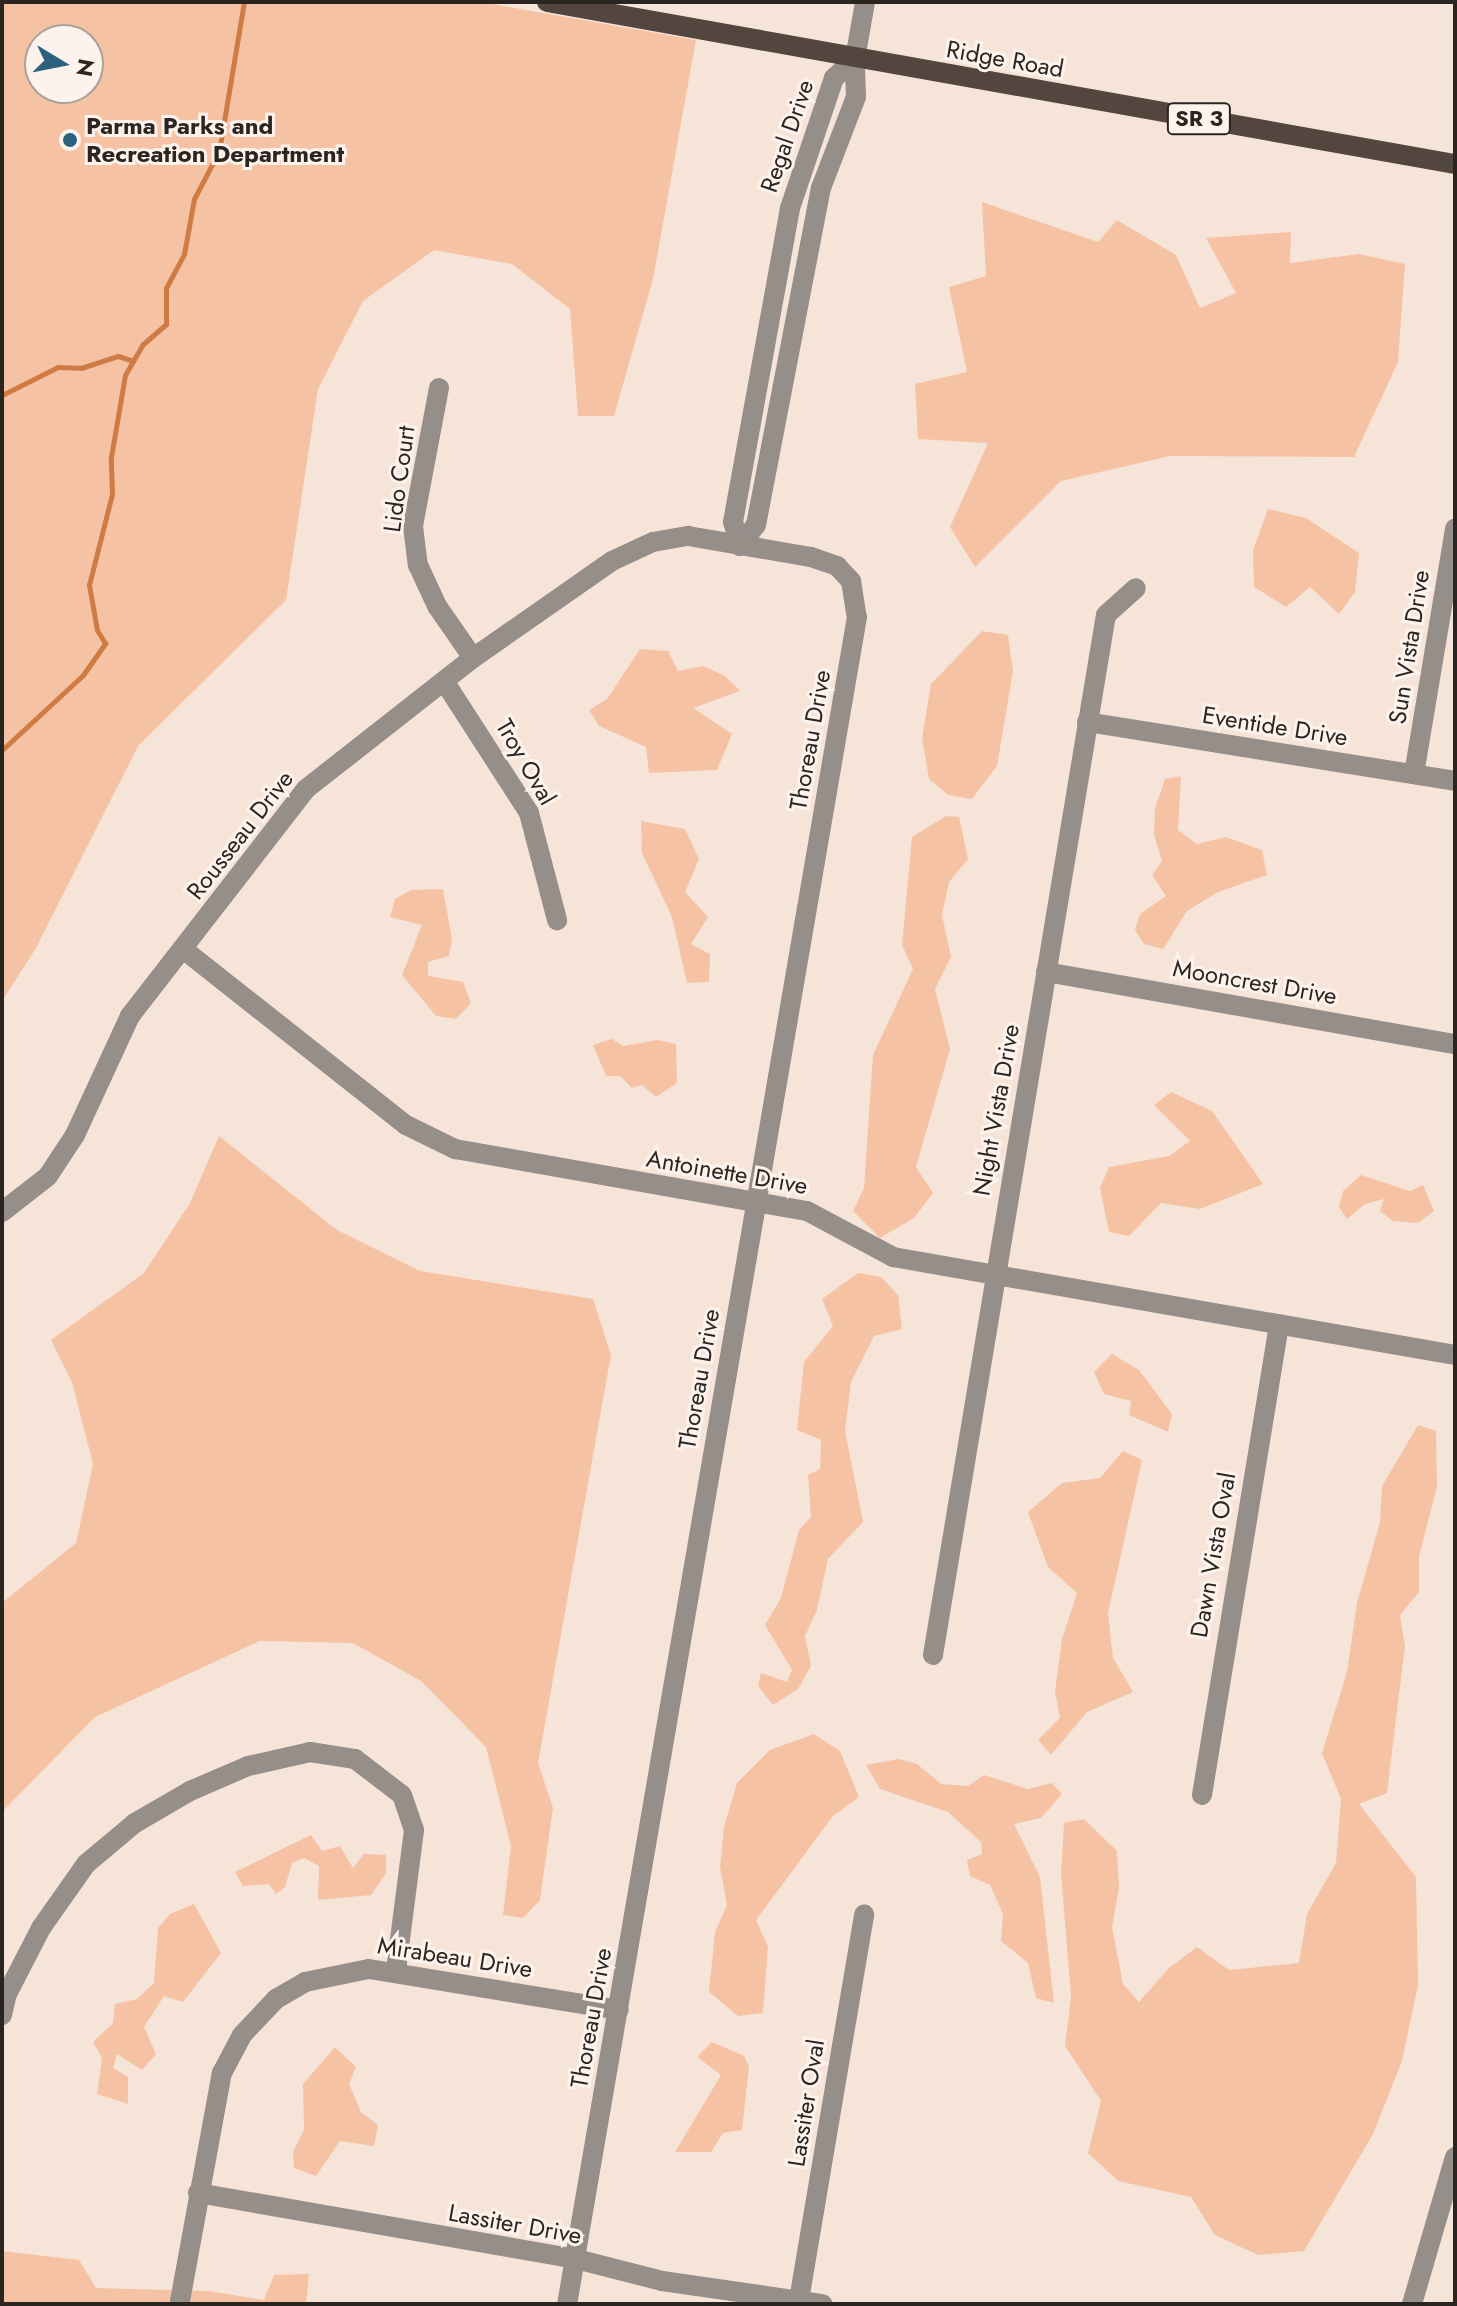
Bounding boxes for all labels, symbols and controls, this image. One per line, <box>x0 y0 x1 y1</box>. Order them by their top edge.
north arrow <box>24 24 104 104</box>
street label: Ridge Road <box>944 35 1066 83</box>
text: N <box>68 56 103 79</box>
street label: Regal Drive <box>754 76 820 196</box>
road number: SR 3 <box>1165 101 1233 137</box>
place label: Parma Parks and Recreation Department <box>86 112 344 168</box>
marker: Parma Parks and Recreation Department <box>61 131 79 149</box>
street label: Lido Court <box>377 424 421 534</box>
street label: Sun Vista Drive <box>1383 568 1435 726</box>
street label: Thoreau Drive <box>784 668 836 812</box>
street label: Eventide Drive <box>1200 700 1350 752</box>
street label: Troy Oval <box>490 714 562 810</box>
street label: Rousseau Drive <box>181 765 299 905</box>
street label: Mooncrest Drive <box>1171 953 1339 1011</box>
street label: Night Vista Drive <box>967 1022 1025 1198</box>
street label: Antoinette Drive <box>644 1144 810 1200</box>
street label: Thoreau Drive <box>673 1307 725 1451</box>
street label: Dawn Vista Oval <box>1184 1470 1242 1640</box>
street label: Mirabeau Drive <box>376 1931 534 1983</box>
street label: Thoreau Drive <box>565 1946 617 2090</box>
street label: Lassiter Oval <box>782 2037 830 2169</box>
street label: Lassiter Drive <box>446 2198 584 2250</box>

